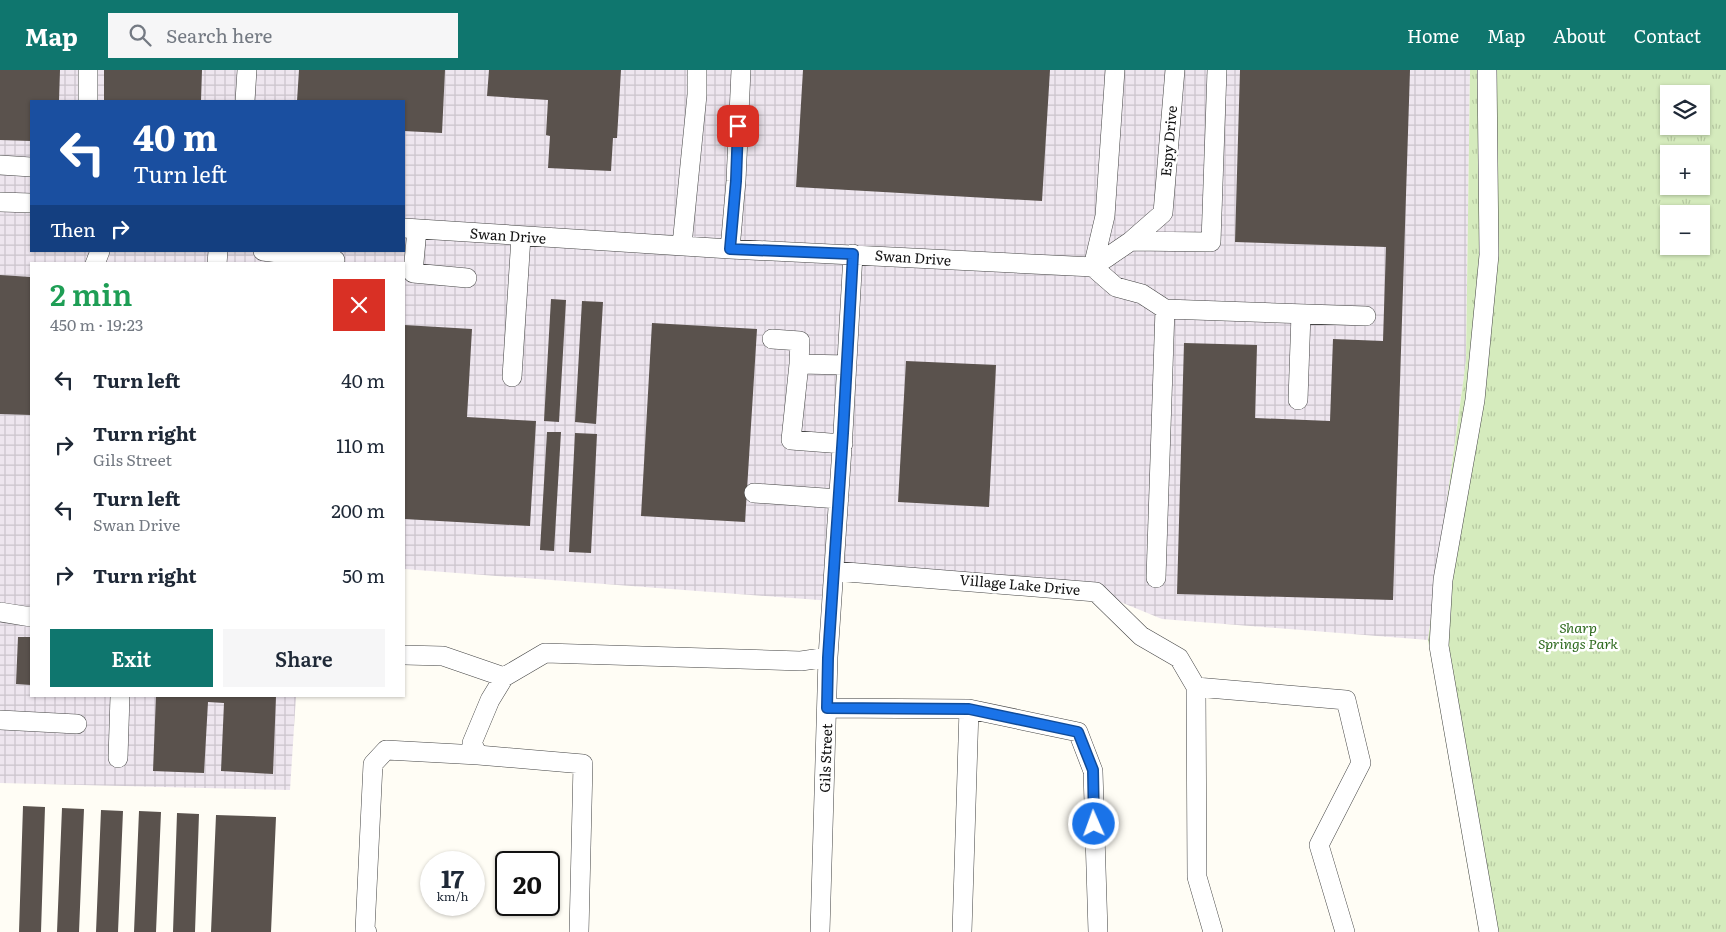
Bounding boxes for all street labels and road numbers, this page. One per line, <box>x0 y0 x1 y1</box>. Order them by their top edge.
street label: Espy Drive <box>1155 105 1181 177</box>
street label: Swan Drive <box>469 222 547 248</box>
street label: Swan Drive <box>874 244 952 270</box>
street label: Village Lake Drive <box>959 569 1081 599</box>
street label: Gils Street <box>814 723 836 793</box>

